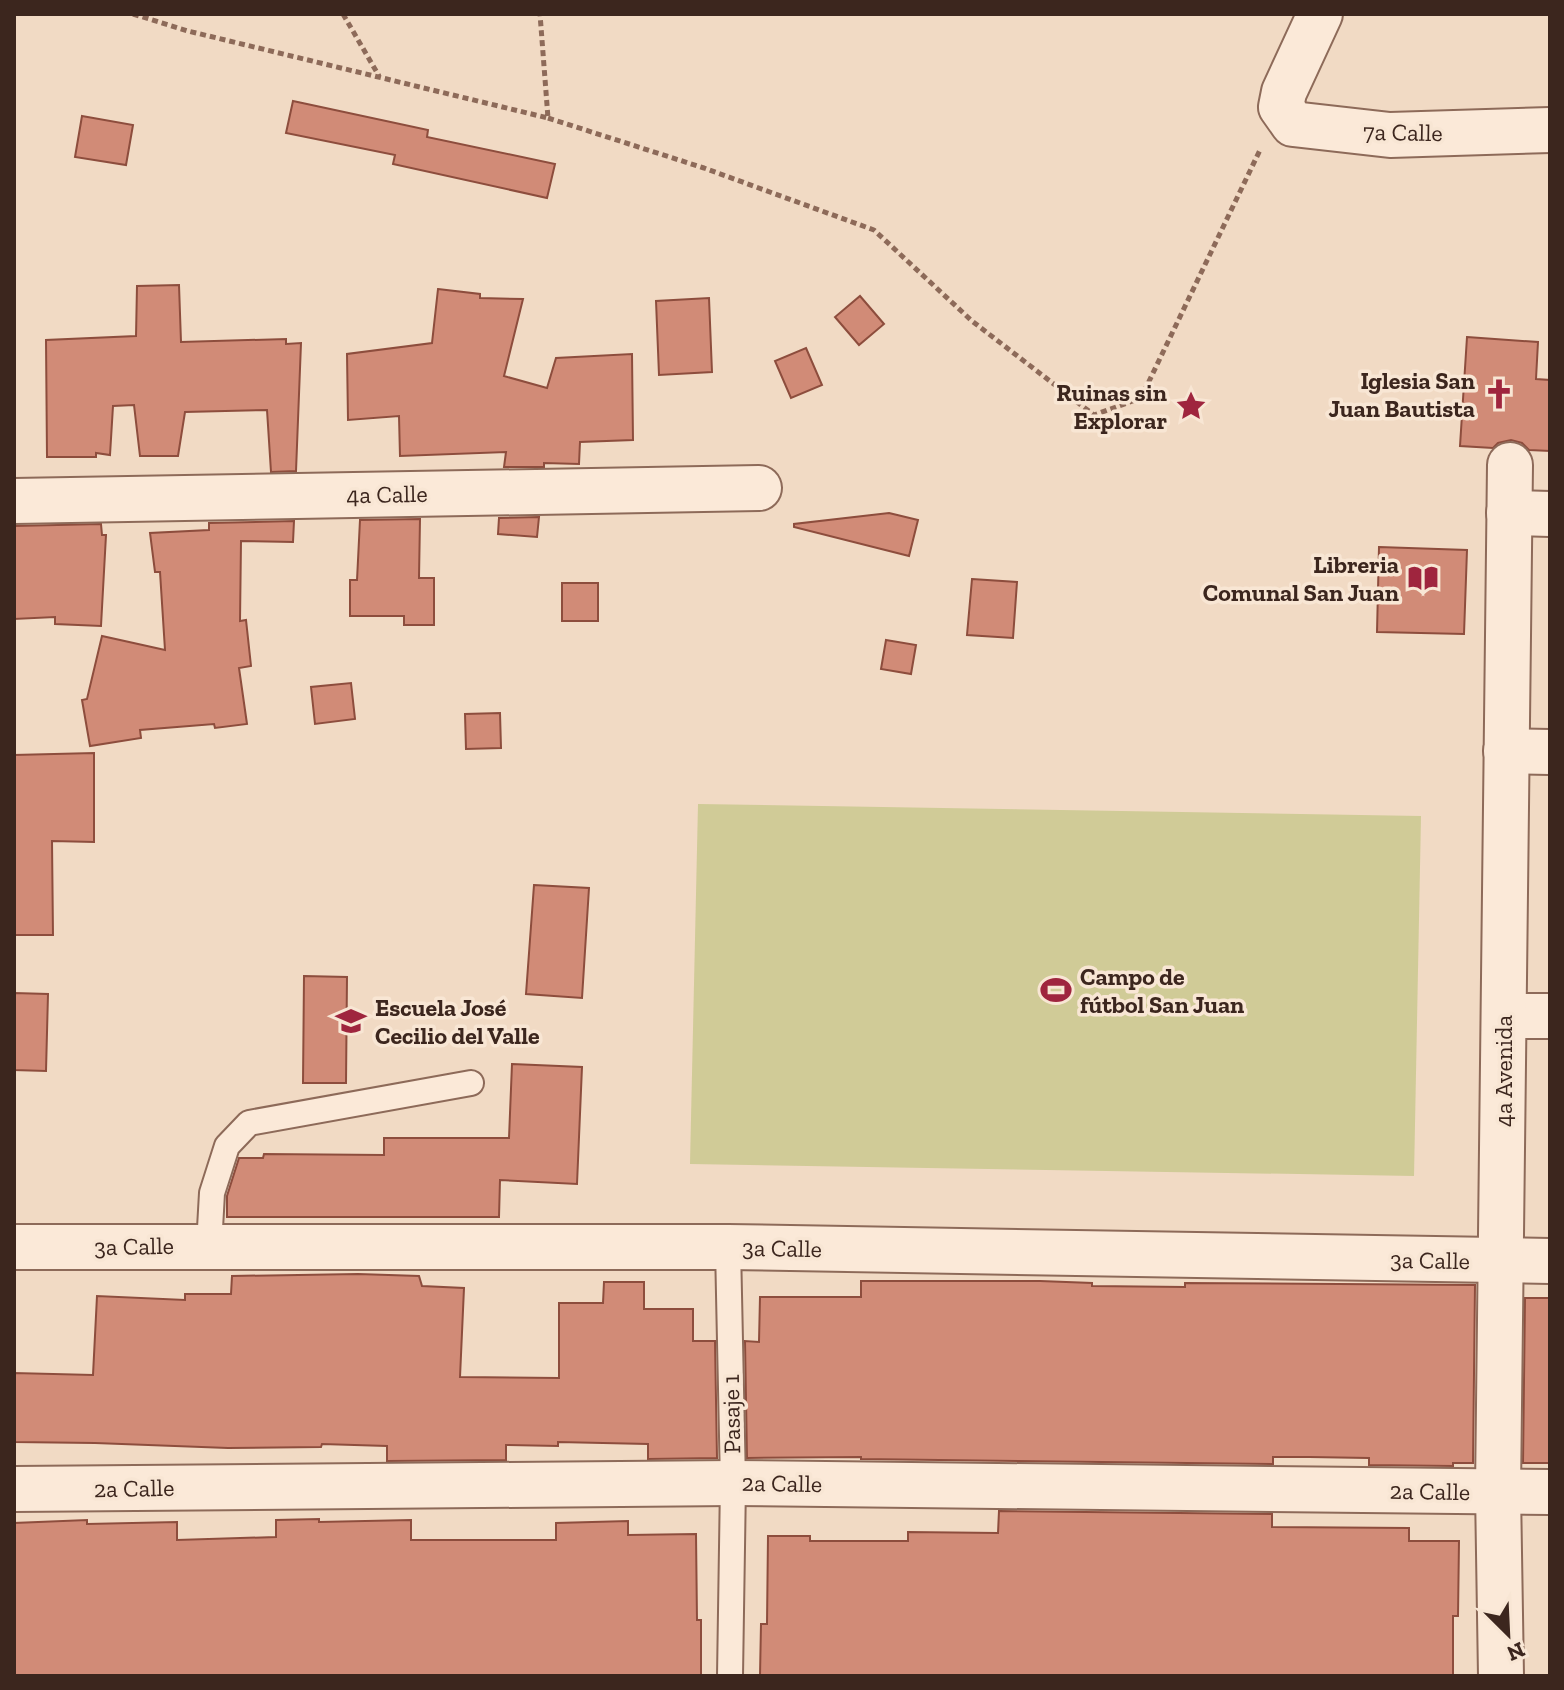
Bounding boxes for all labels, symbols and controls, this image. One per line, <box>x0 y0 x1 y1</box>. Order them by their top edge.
street label: 7a Calle <box>1363 117 1443 147</box>
place label: Iglesia San Juan Bautista <box>1328 366 1475 423</box>
church icon: Iglesia San Juan Bautista <box>1482 377 1516 411</box>
place label: Ruinas sin Explorar <box>1056 378 1167 435</box>
place icon: Ruinas sin Explorar <box>1174 389 1208 423</box>
street label: 4a Calle <box>346 479 428 509</box>
place label: Libreria Comunal San Juan <box>1203 550 1399 607</box>
library icon: Libreria Comunal San Juan <box>1406 561 1440 595</box>
place label: Campo de fútbol San Juan <box>1080 962 1244 1019</box>
sports icon: Campo de fútbol San Juan <box>1039 973 1073 1007</box>
place label: Escuela José Cecilio del Valle <box>375 993 540 1050</box>
school or university icon: Escuela José Cecilio del Valle <box>334 1004 368 1038</box>
street label: 4a Avenida <box>1489 1015 1518 1127</box>
street label: 3a Calle <box>94 1231 174 1261</box>
street label: 3a Calle <box>742 1233 822 1263</box>
street label: 3a Calle <box>1390 1245 1470 1275</box>
street label: Pasaje 1 <box>716 1374 746 1454</box>
street label: 2a Calle <box>741 1468 823 1498</box>
street label: 2a Calle <box>93 1473 175 1503</box>
street label: 2a Calle <box>1389 1476 1471 1506</box>
north arrow <box>1468 1594 1548 1674</box>
text: N <box>1503 1636 1529 1668</box>

